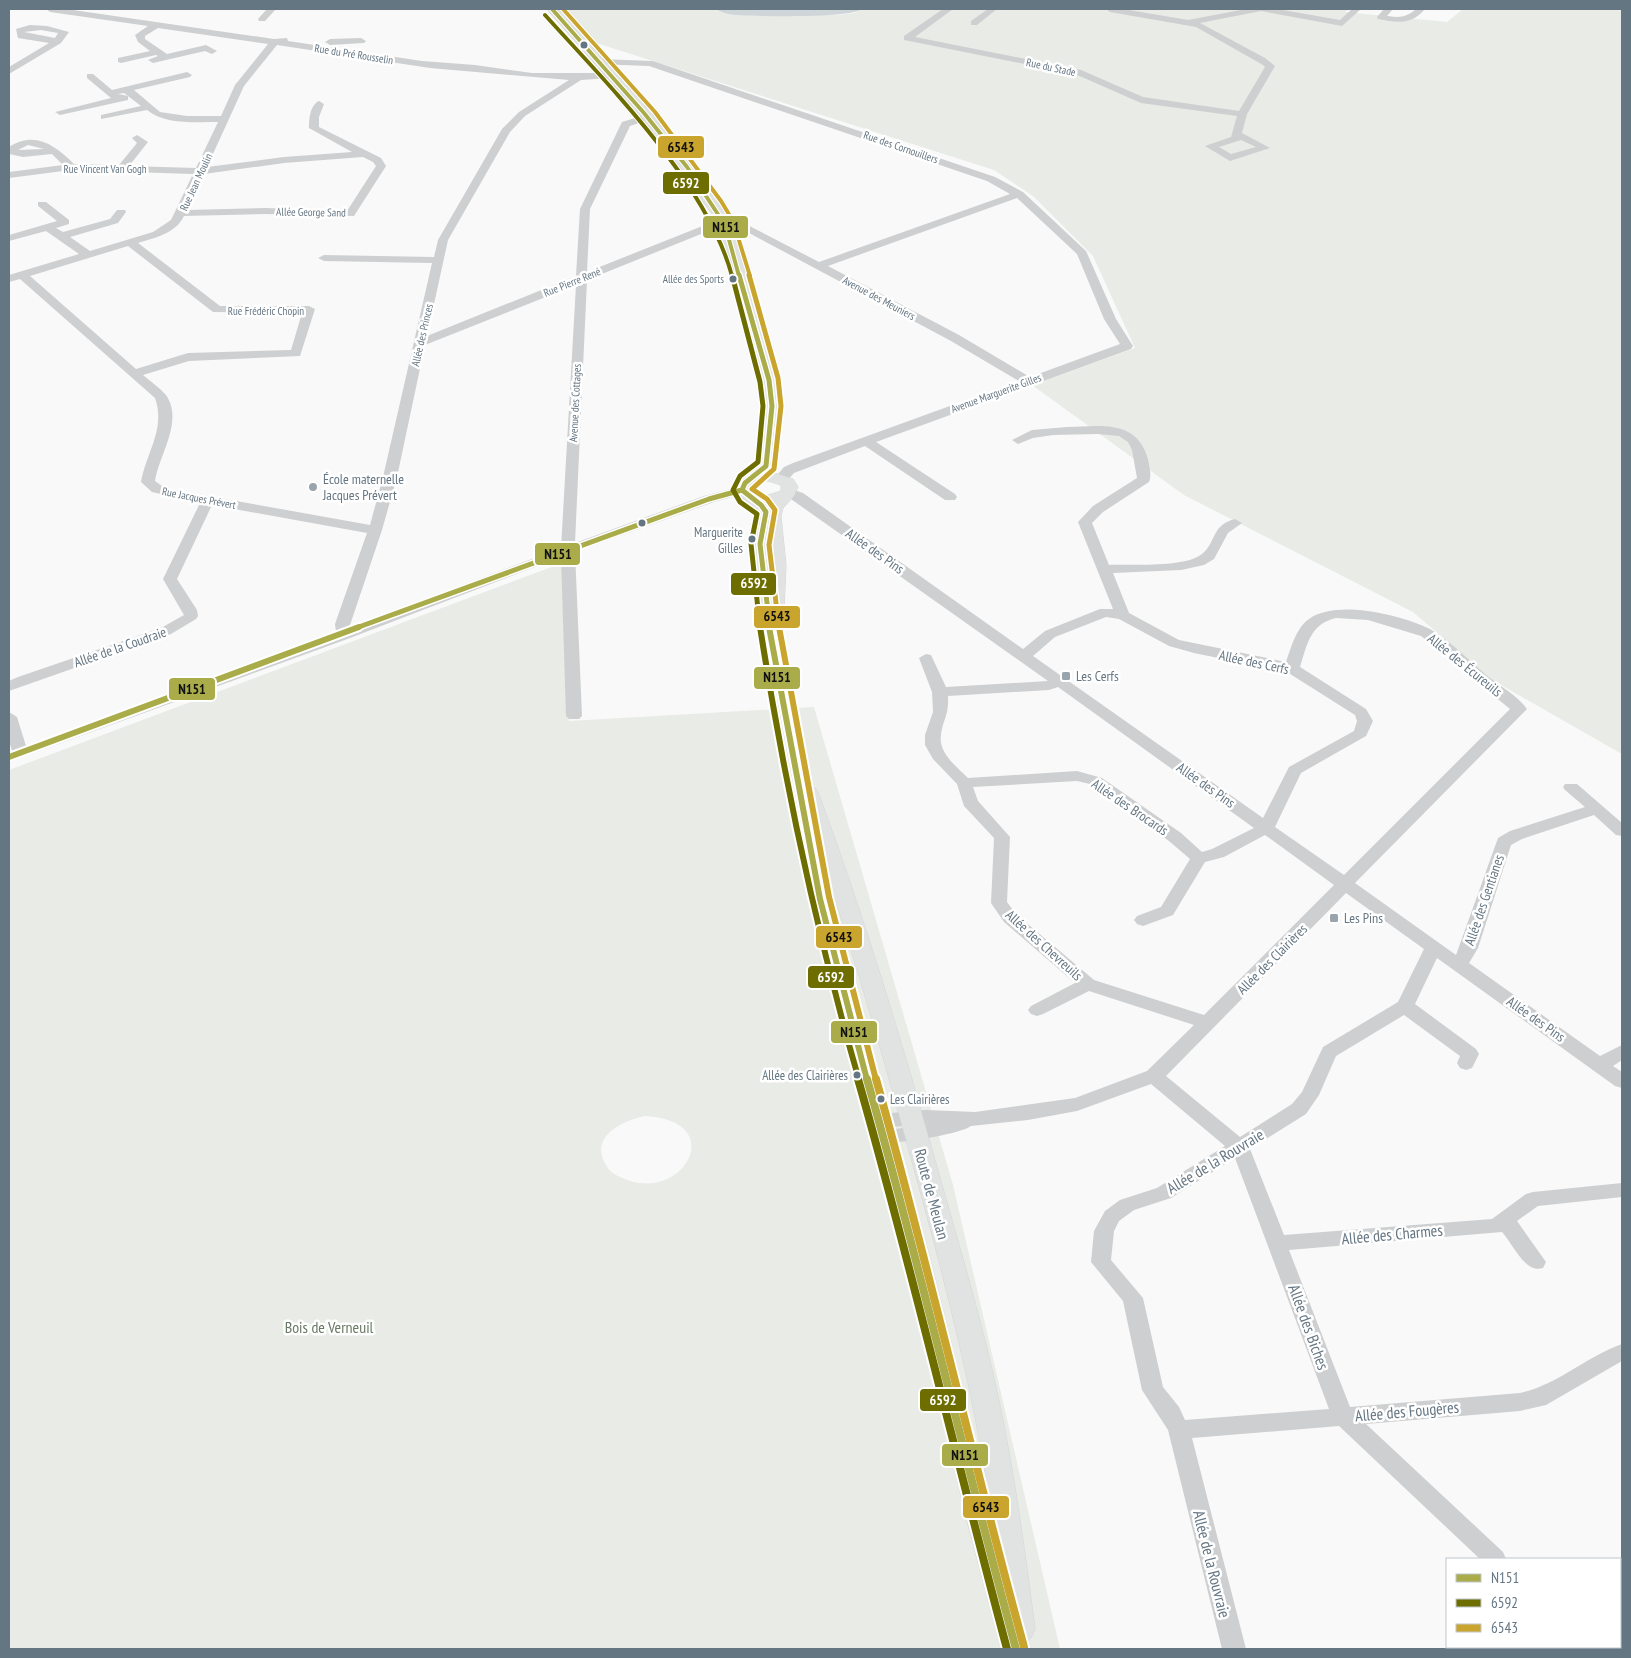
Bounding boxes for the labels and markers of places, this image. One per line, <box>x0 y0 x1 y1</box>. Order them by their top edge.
unlabelled marker <box>579 40 589 50</box>
place label: Allée des Sports <box>663 272 724 286</box>
marker: Allée des Sports <box>728 274 738 284</box>
place label: École maternelle Jacques Prévert <box>322 470 404 504</box>
marker: École maternelle Jacques Prévert <box>307 481 319 493</box>
unlabelled marker <box>637 518 647 528</box>
place label: Marguerite Gilles <box>694 524 743 557</box>
marker: Marguerite Gilles <box>747 534 757 544</box>
place label: Les Cerfs <box>1076 667 1119 685</box>
marker: Les Cerfs <box>1060 670 1072 682</box>
place label: Les Pins <box>1344 909 1383 927</box>
marker: Les Pins <box>1328 912 1340 924</box>
place label: Allée des Clairières <box>762 1067 848 1084</box>
marker: Allée des Clairières <box>852 1070 862 1080</box>
place label: Les Clairières <box>890 1091 949 1108</box>
marker: Les Clairières <box>876 1094 886 1104</box>

